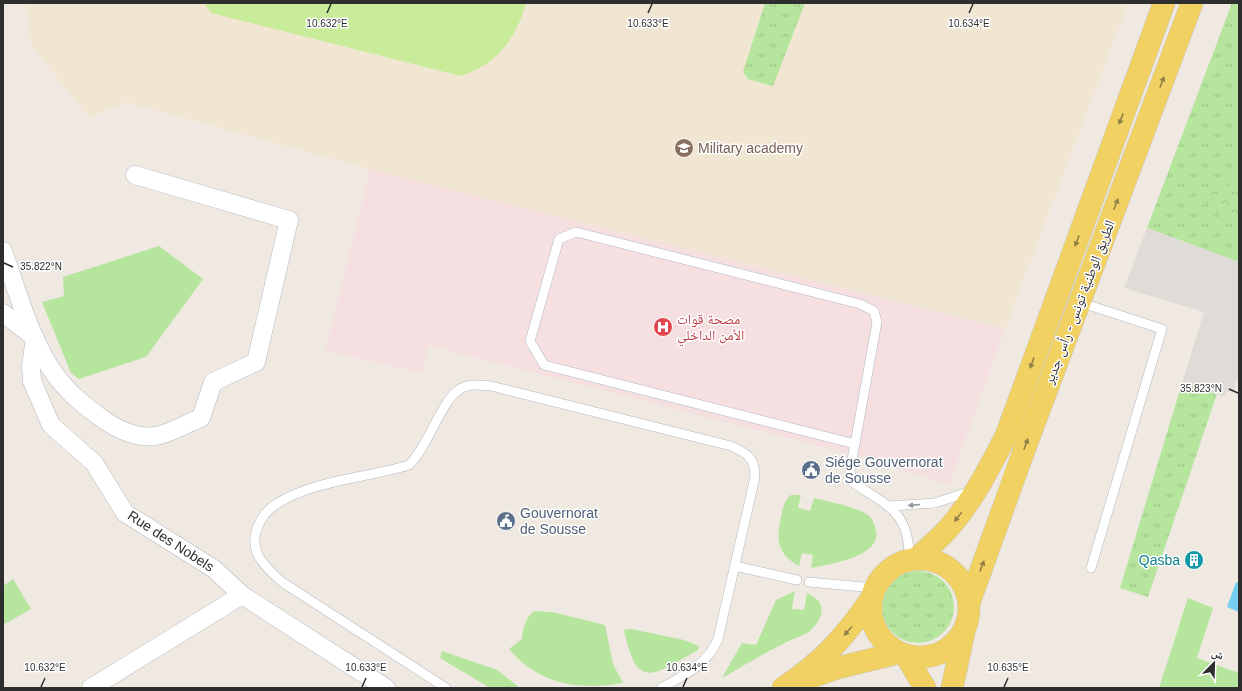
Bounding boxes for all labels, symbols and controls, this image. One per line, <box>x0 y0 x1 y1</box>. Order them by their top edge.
text: 10.632°E <box>306 18 348 29</box>
text: 10.633°E <box>627 18 669 29</box>
text: 10.634°E <box>948 18 990 29</box>
one-way arrow <box>1159 76 1165 88</box>
one-way arrow <box>1118 113 1124 125</box>
school or university icon: Military academy <box>673 137 695 159</box>
place label: Military academy <box>698 140 803 156</box>
one-way arrow <box>1114 198 1120 210</box>
street label: الطريق الوطنية تونس - رأس جدير <box>1040 218 1120 388</box>
one-way arrow <box>1074 235 1080 247</box>
text: 35.822°N <box>20 261 62 272</box>
place label: مصحة قوات الأمن الداخلي <box>677 311 744 347</box>
hospital icon: مصحة قوات الأمن الداخلي <box>652 316 674 338</box>
one-way arrow <box>1029 357 1035 369</box>
text: 35.823°N <box>1180 383 1222 394</box>
one-way arrow <box>1024 437 1030 449</box>
place label: Siége Gouvernorat de Sousse <box>825 454 943 486</box>
public building icon: Siége Gouvernorat de Sousse <box>800 459 822 481</box>
one-way arrow <box>908 502 920 509</box>
place label: Gouvernorat de Sousse <box>520 505 598 537</box>
street label: Rue des Nobels <box>125 507 217 575</box>
public building icon: Gouvernorat de Sousse <box>495 510 517 532</box>
one-way arrow <box>953 511 962 522</box>
building icon: Qasba <box>1183 549 1205 571</box>
place label: Qasba <box>1139 552 1180 568</box>
one-way arrow <box>980 560 986 572</box>
one-way arrow <box>844 625 853 636</box>
north arrow <box>1194 643 1234 683</box>
text: ش <box>1209 646 1226 664</box>
text: 10.632°E <box>24 662 66 673</box>
text: 10.633°E <box>345 662 387 673</box>
text: 10.634°E <box>666 662 708 673</box>
text: 10.635°E <box>987 662 1029 673</box>

